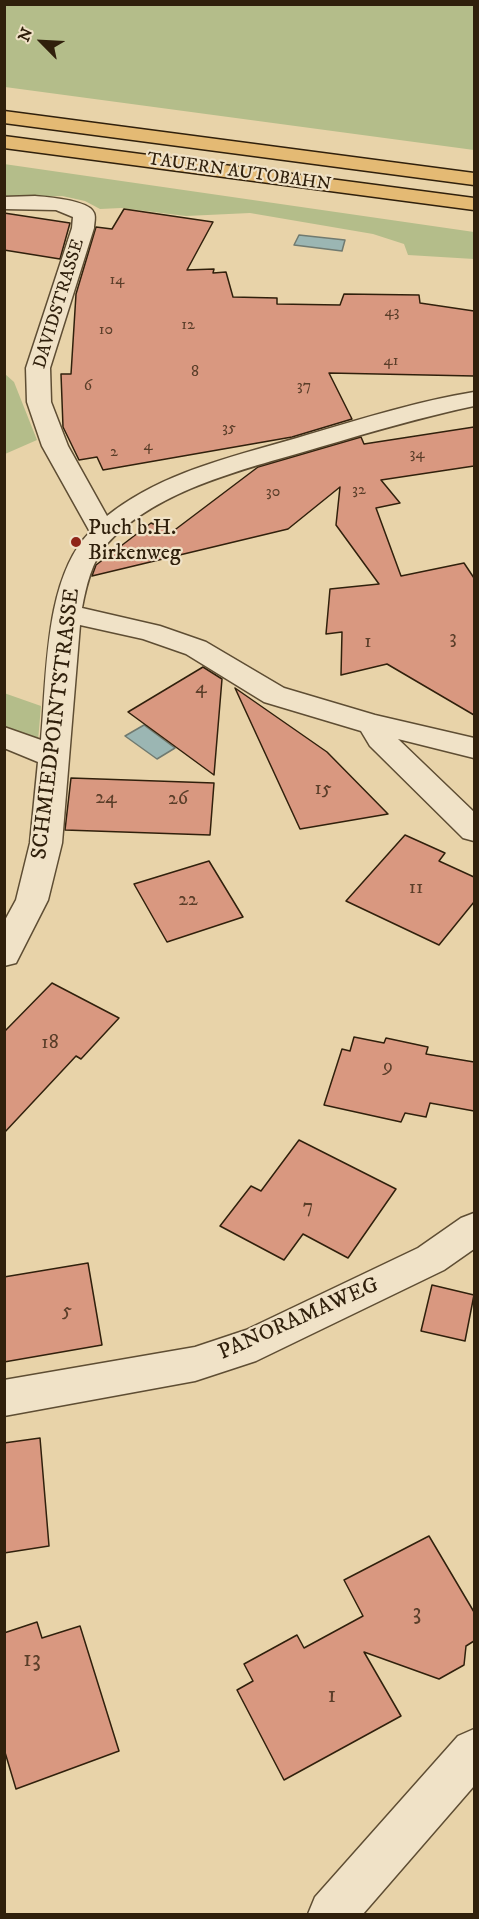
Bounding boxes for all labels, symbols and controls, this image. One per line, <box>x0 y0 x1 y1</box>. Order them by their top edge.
north arrow <box>12 12 72 72</box>
text: N <box>14 25 37 45</box>
street label: TAUERN AUTOBAHN <box>146 149 332 197</box>
street label: DAVIDSTRASSE <box>30 237 90 371</box>
house number: 14 <box>109 271 125 291</box>
house number: 43 <box>384 303 400 323</box>
house number: 12 <box>181 316 195 336</box>
house number: 10 <box>99 321 113 341</box>
house number: 41 <box>383 352 399 372</box>
house number: 8 <box>191 363 199 383</box>
house number: 6 <box>84 377 92 397</box>
house number: 37 <box>297 377 311 397</box>
house number: 35 <box>222 419 236 439</box>
house number: 4 <box>143 437 153 457</box>
house number: 2 <box>110 443 118 463</box>
house number: 34 <box>409 445 425 465</box>
house number: 32 <box>352 481 366 501</box>
house number: 30 <box>266 483 280 503</box>
place label: Puch b.H. Birkenweg <box>88 516 181 568</box>
marker: Puch b.H. Birkenweg <box>69 535 83 549</box>
street label: SCHMIEDPOINTSTRASSE <box>27 587 87 861</box>
house number: 3 <box>449 627 457 651</box>
house number: 1 <box>364 631 372 655</box>
house number: 4 <box>195 677 207 701</box>
house number: 15 <box>314 778 332 802</box>
house number: 24 <box>95 787 117 811</box>
house number: 26 <box>168 788 188 812</box>
house number: 11 <box>409 877 423 901</box>
house number: 22 <box>178 889 198 913</box>
house number: 18 <box>41 1032 59 1056</box>
house number: 9 <box>383 1056 393 1080</box>
house number: 7 <box>303 1196 313 1220</box>
street label: PANORAMAWEG <box>215 1273 383 1367</box>
house number: 5 <box>62 1300 72 1324</box>
house number: 3 <box>413 1600 421 1628</box>
house number: 13 <box>23 1647 41 1675</box>
house number: 1 <box>328 1683 336 1711</box>

